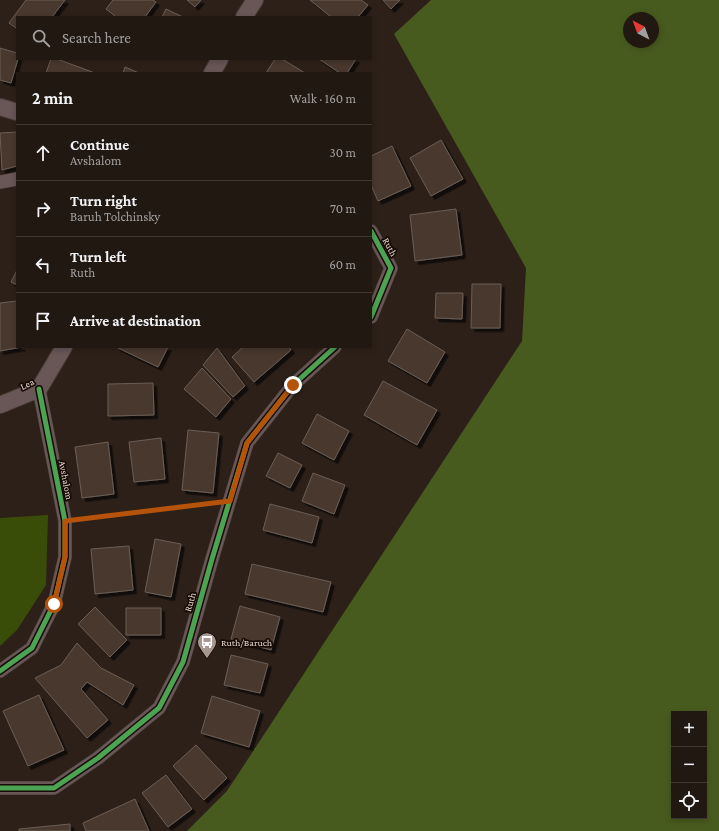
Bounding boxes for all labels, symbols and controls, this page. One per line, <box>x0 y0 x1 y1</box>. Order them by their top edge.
north arrow <box>623 12 659 48</box>
search box <box>16 16 372 60</box>
icon: search <box>30 27 52 49</box>
text: Search here <box>62 30 131 46</box>
text: 2 min <box>32 89 73 108</box>
text: Walk · 160 m <box>290 91 356 106</box>
text: Continue <box>70 137 129 153</box>
icon: ahead <box>32 142 54 164</box>
text: 30 m <box>330 145 356 160</box>
text: Avshalom <box>70 153 121 168</box>
text: Turn right <box>70 193 137 209</box>
icon: right <box>32 198 54 220</box>
text: 70 m <box>330 201 356 216</box>
text: Baruh Tolchinsky <box>70 209 160 224</box>
street label: Ruth <box>381 236 400 259</box>
text: Turn left <box>70 249 126 265</box>
icon: left <box>32 254 54 276</box>
text: 60 m <box>329 257 356 272</box>
text: Ruth <box>70 265 95 280</box>
icon: arrive <box>32 310 54 332</box>
text: Arrive at destination <box>70 313 201 329</box>
street label: Lea <box>18 376 36 392</box>
route end <box>284 376 302 394</box>
street label: Avshalom <box>57 460 75 500</box>
street label: Ruth <box>182 591 198 613</box>
route start <box>45 595 63 613</box>
bus stop icon: Ruth/Baruch <box>196 631 218 659</box>
place label: Ruth/Baruch <box>221 637 273 648</box>
map controls <box>671 711 707 819</box>
button: + <box>671 711 707 747</box>
button: − <box>671 747 707 783</box>
button: locate <box>671 783 707 819</box>

